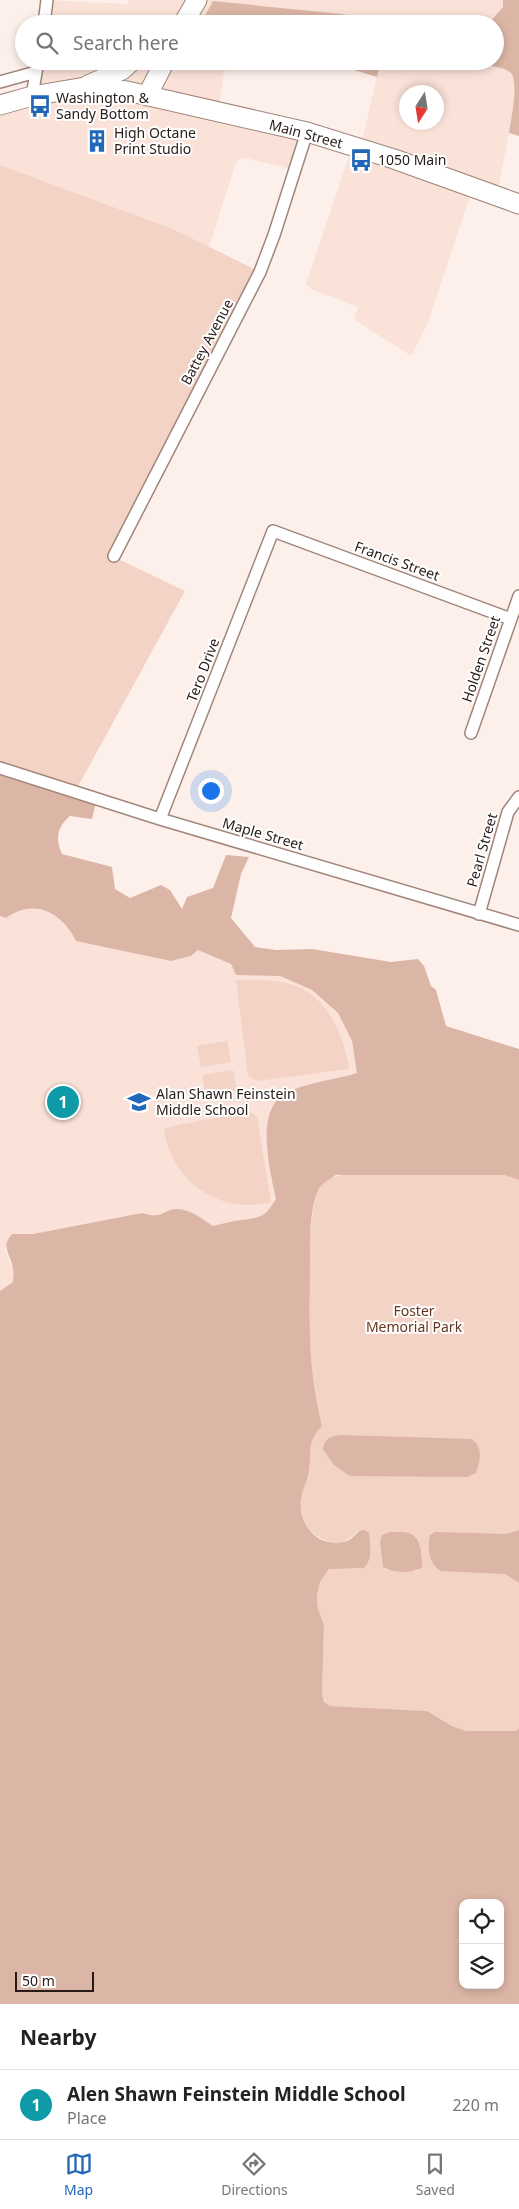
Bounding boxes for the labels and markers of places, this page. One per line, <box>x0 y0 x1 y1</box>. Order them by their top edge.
place label: Washington & Sandy Bottom <box>56 88 150 123</box>
bus stop icon: Washington & Sandy Bottom <box>27 93 53 119</box>
place label: High Octane Print Studio <box>114 123 196 158</box>
building icon: High Octane Print Studio <box>84 128 110 154</box>
bus stop icon: 1050 Main <box>348 147 374 173</box>
place label: 1050 Main <box>378 150 447 169</box>
pin: 1 <box>47 1083 79 1121</box>
place label: Alan Shawn Feinstein Middle School <box>156 1084 296 1119</box>
school or university icon: Alan Shawn Feinstein Middle School <box>126 1089 152 1115</box>

